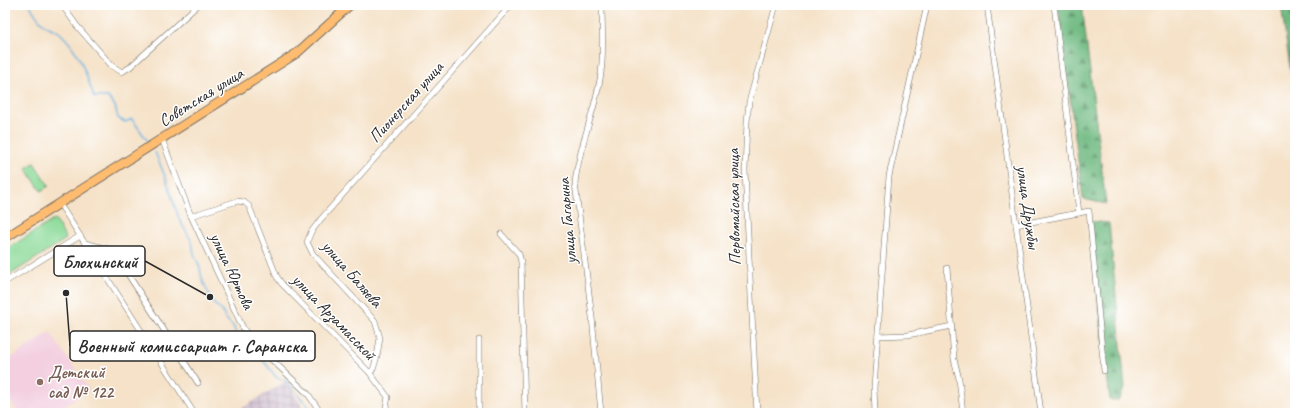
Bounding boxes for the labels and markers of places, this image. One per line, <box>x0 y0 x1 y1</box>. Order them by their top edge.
callout: Блохинский <box>54 246 145 276</box>
callout: Военный комиссариат г. Саранска <box>70 331 315 361</box>
place label: Детский сад № 122 <box>48 362 114 403</box>
marker: Детский сад № 122 <box>35 377 45 387</box>

